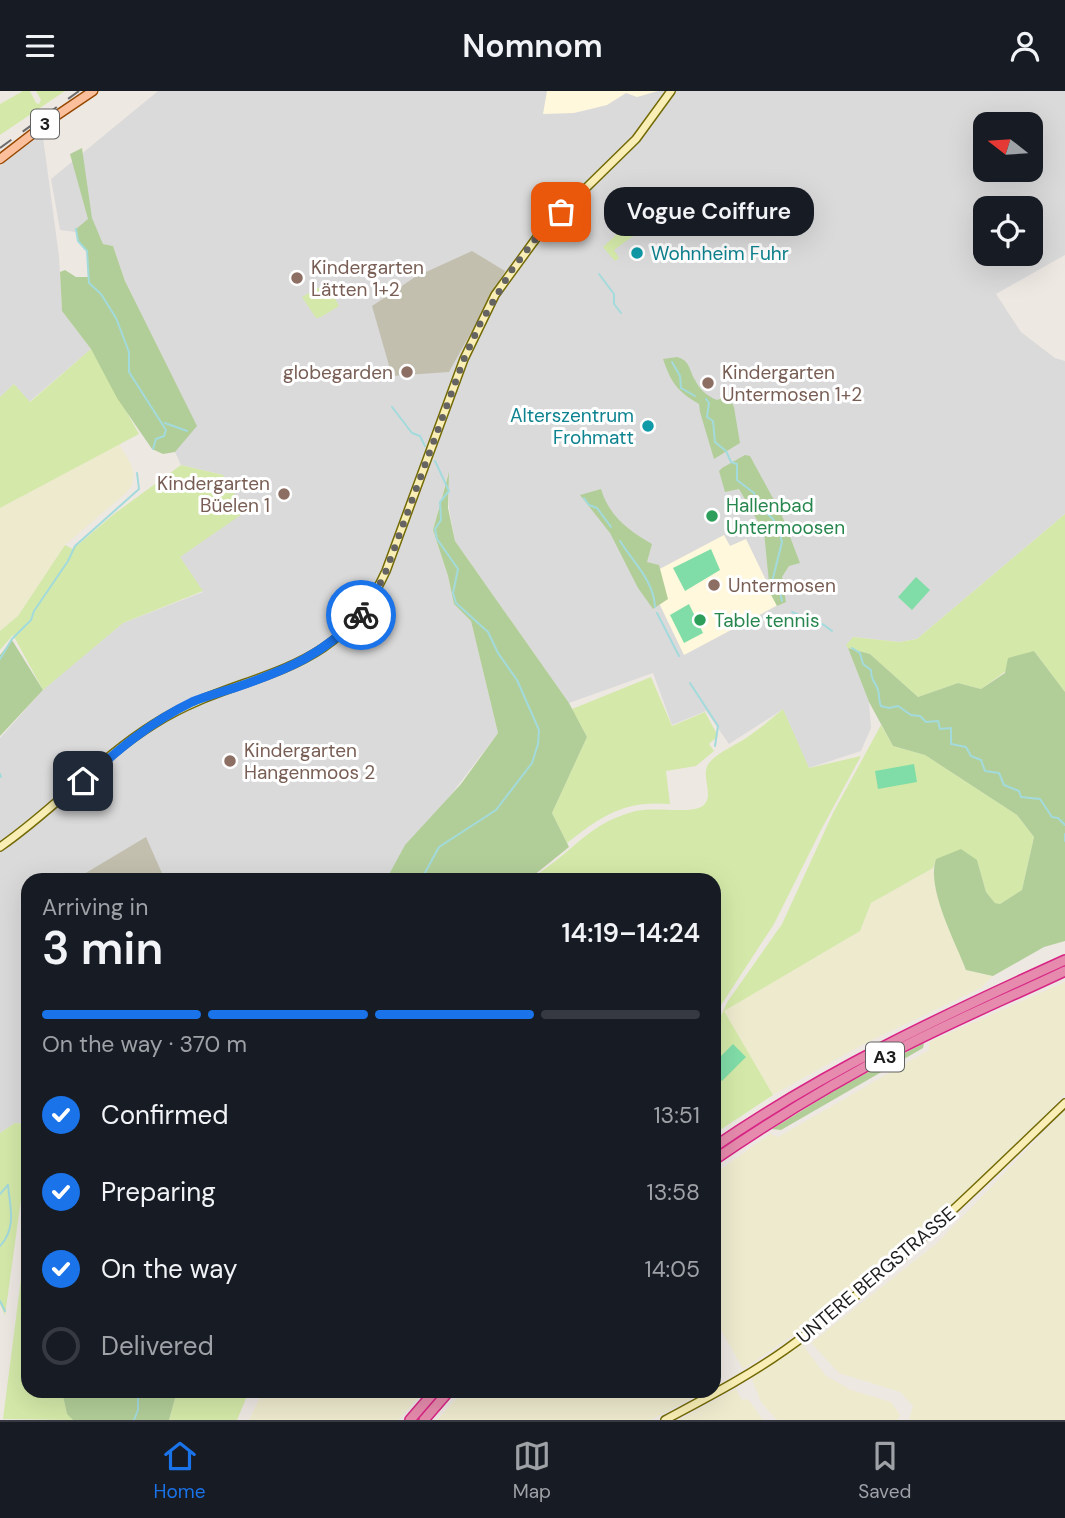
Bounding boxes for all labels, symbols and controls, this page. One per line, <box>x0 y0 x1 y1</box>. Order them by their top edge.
text: Nomnom <box>462 25 603 67</box>
icon: menu <box>21 27 59 65</box>
icon: person <box>1006 27 1044 65</box>
road number: 3 <box>31 109 59 139</box>
north arrow <box>973 112 1043 182</box>
map controls <box>973 112 1043 266</box>
pin <box>531 182 591 242</box>
callout: Vogue Coiffure <box>603 187 813 237</box>
icon: bag <box>542 193 580 231</box>
text: Vogue Coiffure <box>627 196 791 226</box>
button: locate <box>973 196 1043 266</box>
place label: Wohnheim Fuhr <box>651 241 789 266</box>
marker: Wohnheim Fuhr <box>629 245 645 261</box>
place label: Kindergarten Lätten 1+2 <box>311 255 424 302</box>
marker: Kindergarten Lätten 1+2 <box>289 270 305 286</box>
place label: globegarden <box>283 360 393 385</box>
place label: Kindergarten Untermosen 1+2 <box>722 360 862 407</box>
marker: globegarden <box>399 364 415 380</box>
marker: Kindergarten Untermosen 1+2 <box>700 375 716 391</box>
place label: Alterszentrum Frohmatt <box>510 403 634 450</box>
marker: Alterszentrum Frohmatt <box>640 418 656 434</box>
place label: Kindergarten Büelen 1 <box>157 471 270 518</box>
marker: Kindergarten Büelen 1 <box>276 486 292 502</box>
place label: Hallenbad Untermoosen <box>726 493 845 540</box>
marker: Hallenbad Untermoosen <box>704 508 720 524</box>
place label: Untermosen <box>728 573 836 598</box>
marker: Untermosen <box>706 577 722 593</box>
courier <box>326 580 396 650</box>
icon: bike <box>342 596 380 634</box>
place label: Table tennis <box>714 608 819 633</box>
marker: Table tennis <box>692 612 708 628</box>
place label: Kindergarten Hangenmoos 2 <box>244 738 375 785</box>
pin <box>53 751 113 811</box>
marker: Kindergarten Hangenmoos 2 <box>222 753 238 769</box>
icon: home <box>64 762 102 800</box>
text: Arriving in <box>42 892 148 922</box>
text: 14:19–14:24 <box>562 916 700 950</box>
text: 3 min <box>42 918 163 978</box>
text: On the way · 370 m <box>42 1029 247 1059</box>
road number: A3 <box>866 1042 904 1072</box>
icon: check <box>42 1096 80 1134</box>
text: Confirmed <box>101 1098 228 1132</box>
text: 13:51 <box>653 1100 700 1130</box>
icon: check <box>42 1173 80 1211</box>
text: Preparing <box>101 1175 216 1209</box>
text: 13:58 <box>647 1177 700 1207</box>
street label: UNTERE BERGSTRASSE <box>791 1201 961 1349</box>
icon: check <box>42 1250 80 1288</box>
text: On the way <box>101 1252 237 1286</box>
text: 14:05 <box>644 1254 700 1284</box>
text: Delivered <box>101 1329 214 1363</box>
tab: Home <box>154 1437 206 1504</box>
tab: Map <box>513 1437 551 1504</box>
tab: Saved <box>858 1437 911 1504</box>

